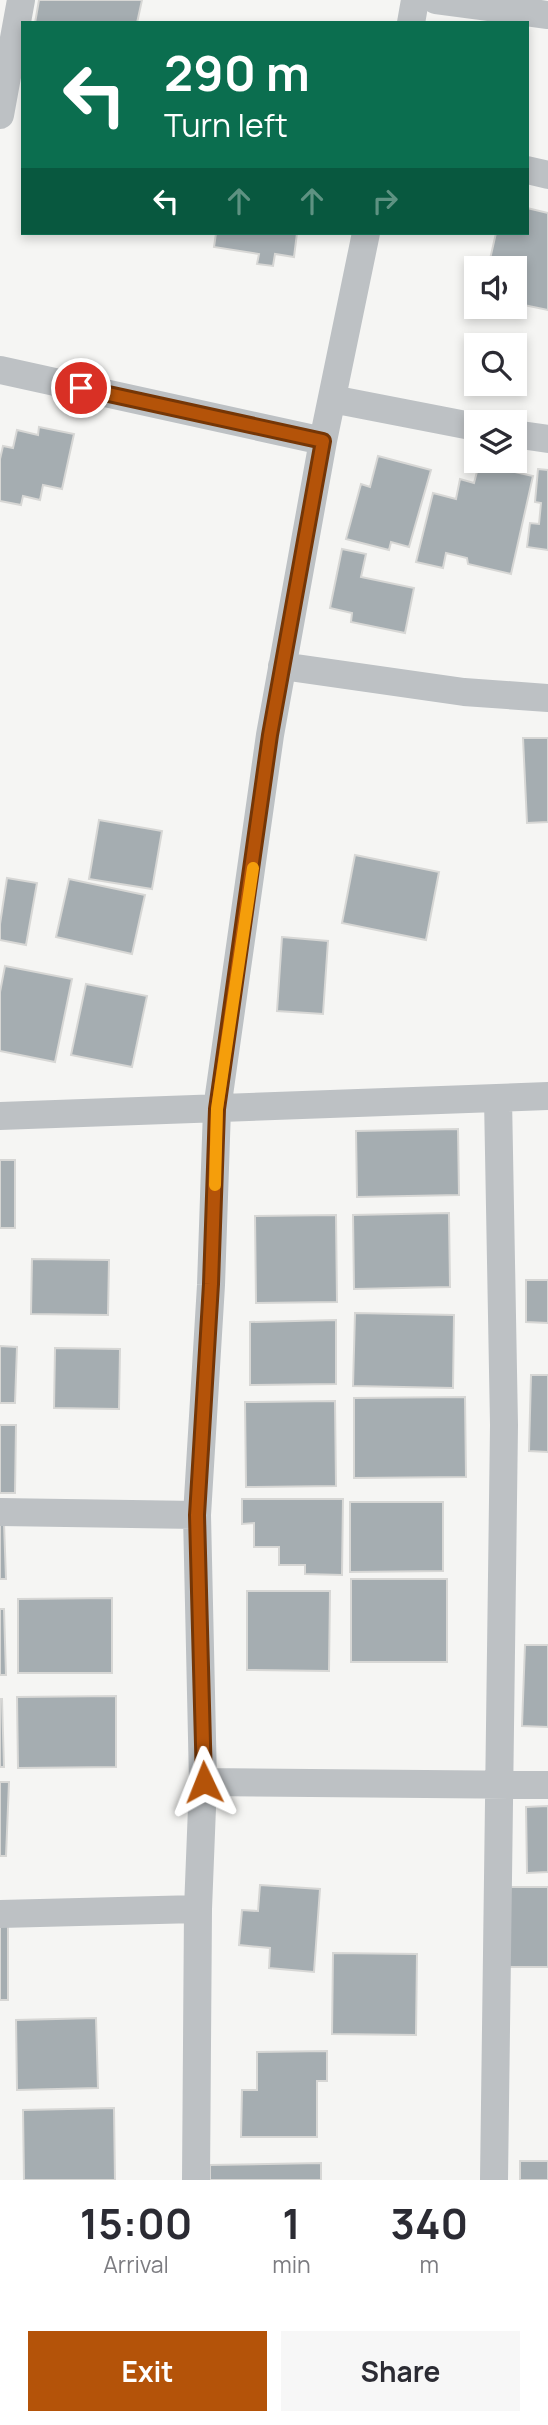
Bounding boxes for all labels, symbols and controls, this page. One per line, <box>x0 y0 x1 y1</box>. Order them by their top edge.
text: 290 m <box>164 39 310 106</box>
icon: left <box>49 49 140 140</box>
text: Turn left <box>164 103 288 147</box>
icon: left <box>147 182 185 220</box>
icon: ahead <box>220 182 258 220</box>
icon: ahead <box>293 182 331 220</box>
icon: right <box>366 182 404 220</box>
map controls <box>464 256 527 473</box>
button: sound <box>464 256 527 319</box>
button: search <box>464 333 527 396</box>
pin <box>51 358 111 418</box>
icon: arrive <box>62 369 100 407</box>
button: layers <box>464 410 527 473</box>
position arrow <box>167 1745 241 1819</box>
text: 15:00 <box>80 2194 192 2252</box>
text: 1 <box>282 2194 301 2252</box>
text: 340 <box>391 2194 468 2252</box>
text: Arrival <box>103 2248 169 2280</box>
text: min <box>272 2248 311 2280</box>
text: m <box>420 2248 439 2280</box>
button: Exit <box>28 2331 267 2411</box>
button: Share <box>281 2331 520 2411</box>

